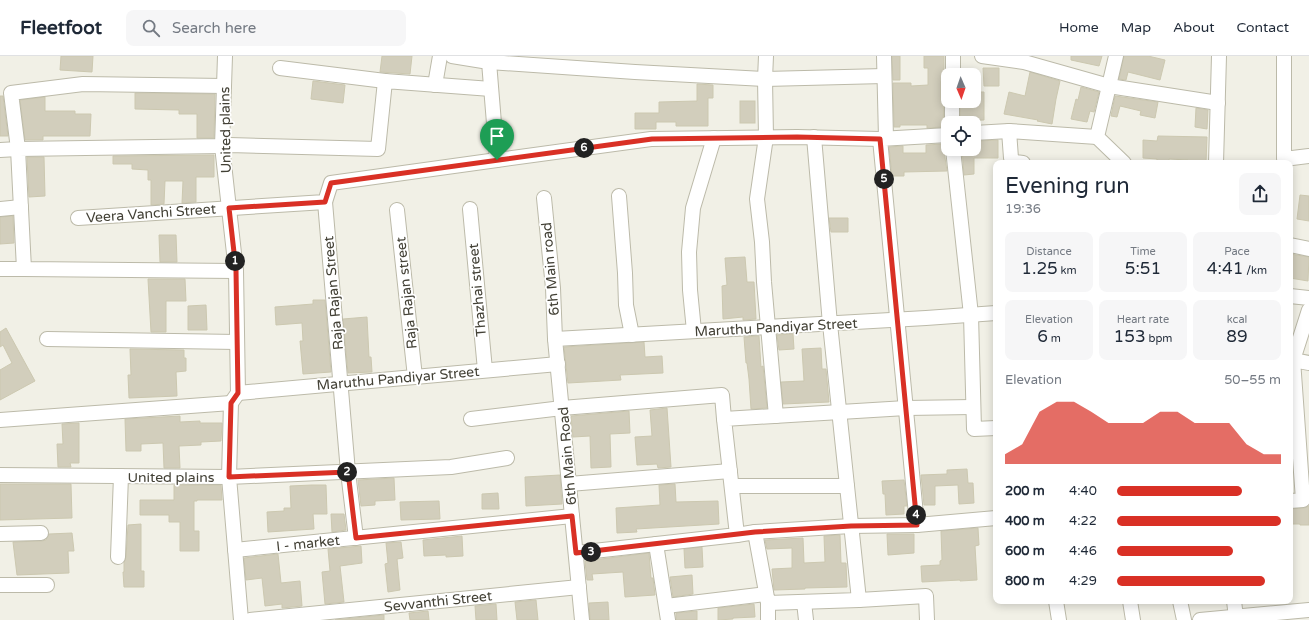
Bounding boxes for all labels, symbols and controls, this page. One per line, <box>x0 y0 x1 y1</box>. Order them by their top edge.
search box <box>126 10 406 46</box>
text: Fleetfoot <box>20 17 102 39</box>
icon: search <box>140 17 162 39</box>
text: Search here <box>172 19 256 37</box>
text: Home <box>1059 19 1099 36</box>
text: Map <box>1121 19 1151 36</box>
text: About <box>1173 19 1215 36</box>
text: Contact <box>1237 19 1289 36</box>
north arrow <box>941 68 981 108</box>
map controls <box>941 68 981 156</box>
street label: United plains <box>216 86 235 174</box>
button: locate <box>941 116 981 156</box>
pin <box>480 119 514 160</box>
icon: arrive <box>486 125 508 147</box>
pin: 6 <box>574 138 594 158</box>
text: 6 <box>581 141 587 154</box>
pin: 5 <box>874 169 894 189</box>
text: 5 <box>881 172 887 185</box>
text: Evening run <box>1005 173 1130 199</box>
button: share <box>1239 173 1281 215</box>
street label: Veera Vanchi Street <box>86 200 217 227</box>
text: 19:36 <box>1005 201 1041 217</box>
street label: 6th Main road <box>538 222 563 316</box>
street label: Raja Rajan Street <box>320 235 347 351</box>
street label: Raja Rajan street <box>392 235 421 350</box>
street label: Thazhai street <box>465 242 490 337</box>
text: Distance <box>1026 245 1072 258</box>
text: Time <box>1130 245 1156 258</box>
text: Pace <box>1224 245 1250 258</box>
pin: 1 <box>225 251 245 271</box>
text: 1 <box>232 254 238 267</box>
text: 1.25 <box>1021 258 1058 279</box>
text: 5:51 <box>1125 258 1161 279</box>
text: 4:41 <box>1207 258 1243 279</box>
text: km <box>1058 264 1077 277</box>
text: /km <box>1243 264 1267 277</box>
text: Elevation <box>1025 313 1073 326</box>
text: Heart rate <box>1117 313 1169 326</box>
text: kcal <box>1227 313 1247 326</box>
street label: Maruthu Pandiyar Street <box>694 315 859 340</box>
text: 6 <box>1037 326 1048 347</box>
text: 153 <box>1114 326 1146 347</box>
text: 89 <box>1226 326 1248 347</box>
text: m <box>1048 332 1061 345</box>
text: bpm <box>1146 332 1172 345</box>
street label: Maruthu Pandiyar Street <box>316 363 481 394</box>
text: Elevation <box>1005 372 1062 388</box>
text: 50–55 m <box>1224 372 1281 388</box>
street label: 6th Main Road <box>555 406 580 506</box>
pin: 2 <box>337 462 357 482</box>
text: 2 <box>344 465 350 478</box>
street label: United plains <box>128 469 215 486</box>
text: 200 m <box>1005 483 1045 499</box>
text: 4:40 <box>1069 483 1097 499</box>
pin: 4 <box>906 505 926 525</box>
text: 4 <box>913 508 919 521</box>
text: 400 m <box>1005 513 1045 529</box>
text: 4:22 <box>1069 513 1097 529</box>
street label: I - market <box>275 532 341 555</box>
pin: 3 <box>581 542 601 562</box>
text: 600 m <box>1005 543 1045 559</box>
text: 4:46 <box>1069 543 1097 559</box>
text: 3 <box>588 545 594 558</box>
text: 800 m <box>1005 573 1045 589</box>
text: 4:29 <box>1069 573 1097 589</box>
street label: Sevvanthi Street <box>383 587 494 616</box>

